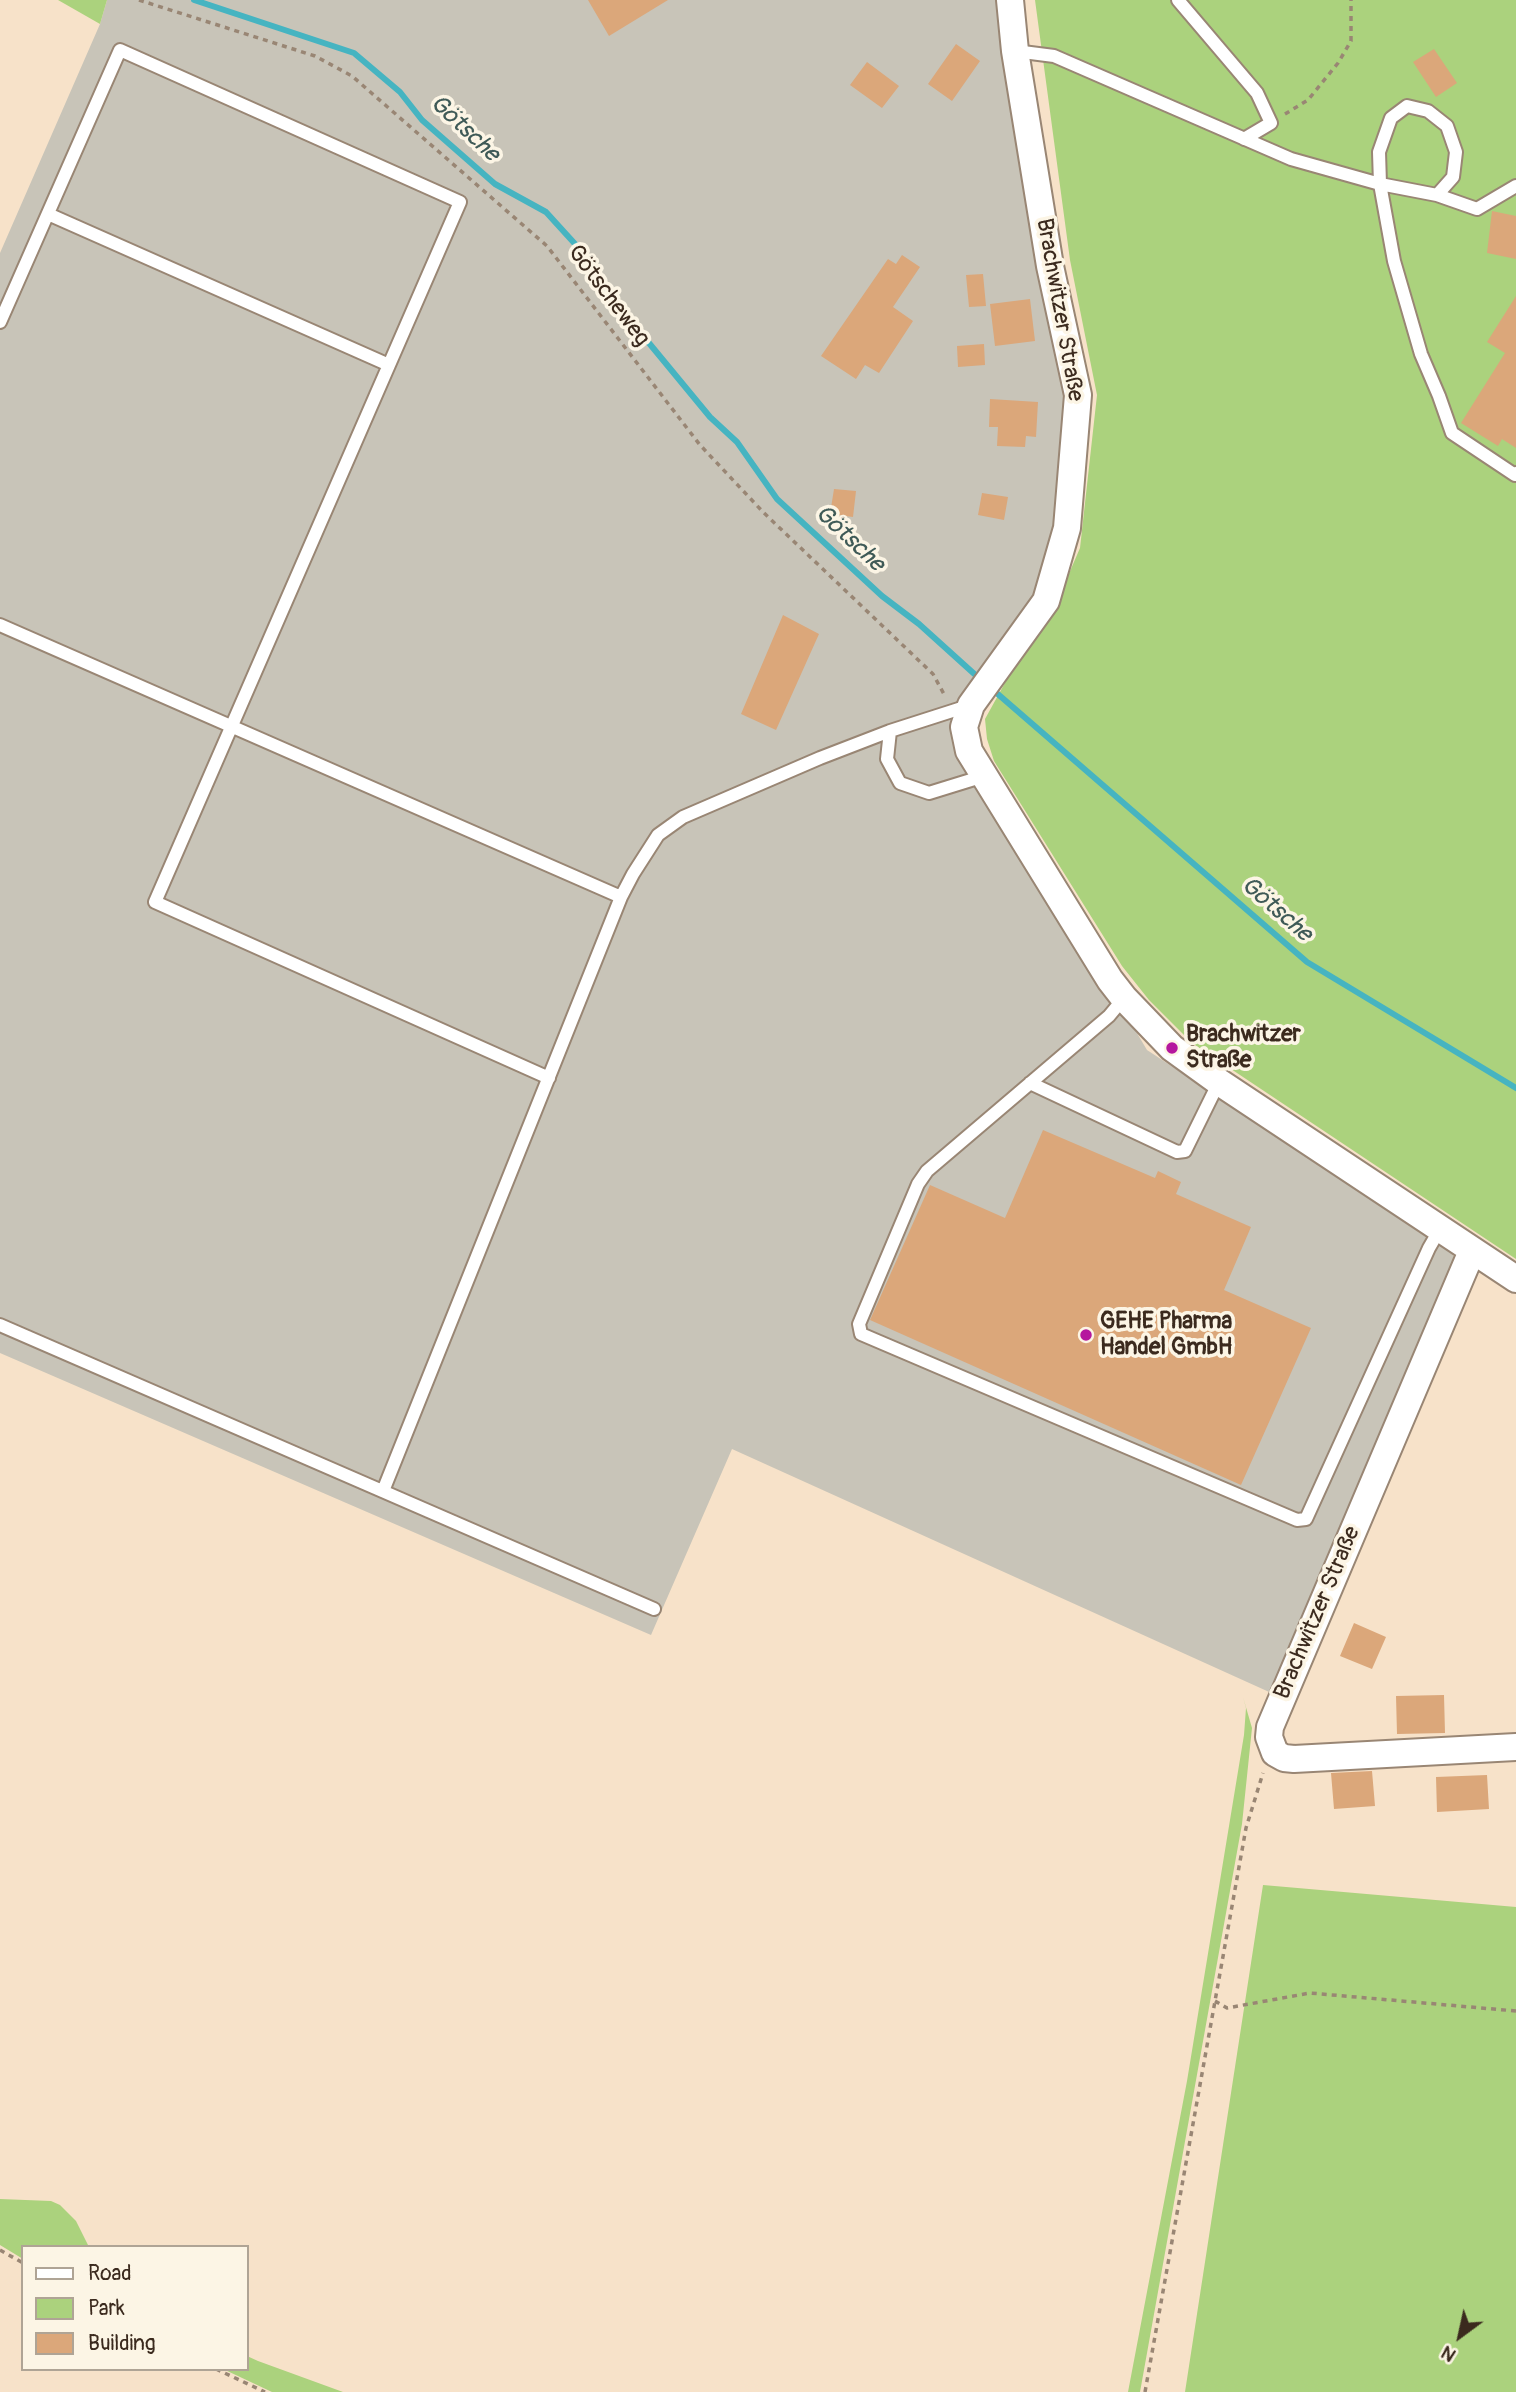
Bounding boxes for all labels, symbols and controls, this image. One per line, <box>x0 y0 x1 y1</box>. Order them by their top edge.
water label: Götsche <box>423 90 505 168</box>
street label: Brachwitzer Straße <box>1029 216 1089 404</box>
street label: Götscheweg <box>561 240 655 352</box>
water label: Götsche <box>808 500 890 578</box>
water label: Götsche <box>1235 871 1317 949</box>
place label: Brachwitzer Straße <box>1186 1021 1301 1075</box>
marker: Brachwitzer Straße <box>1164 1040 1180 1056</box>
place label: GEHE Pharma Handel GmbH <box>1100 1308 1232 1362</box>
marker: GEHE Pharma Handel GmbH <box>1078 1327 1094 1343</box>
street label: Brachwitzer Straße <box>1269 1522 1367 1704</box>
legend <box>21 2245 248 2371</box>
text: Road <box>88 2260 132 2287</box>
text: Park <box>88 2295 125 2322</box>
north arrow <box>1425 2301 1495 2371</box>
text: Building <box>88 2330 155 2357</box>
text: N <box>1437 2340 1460 2367</box>

